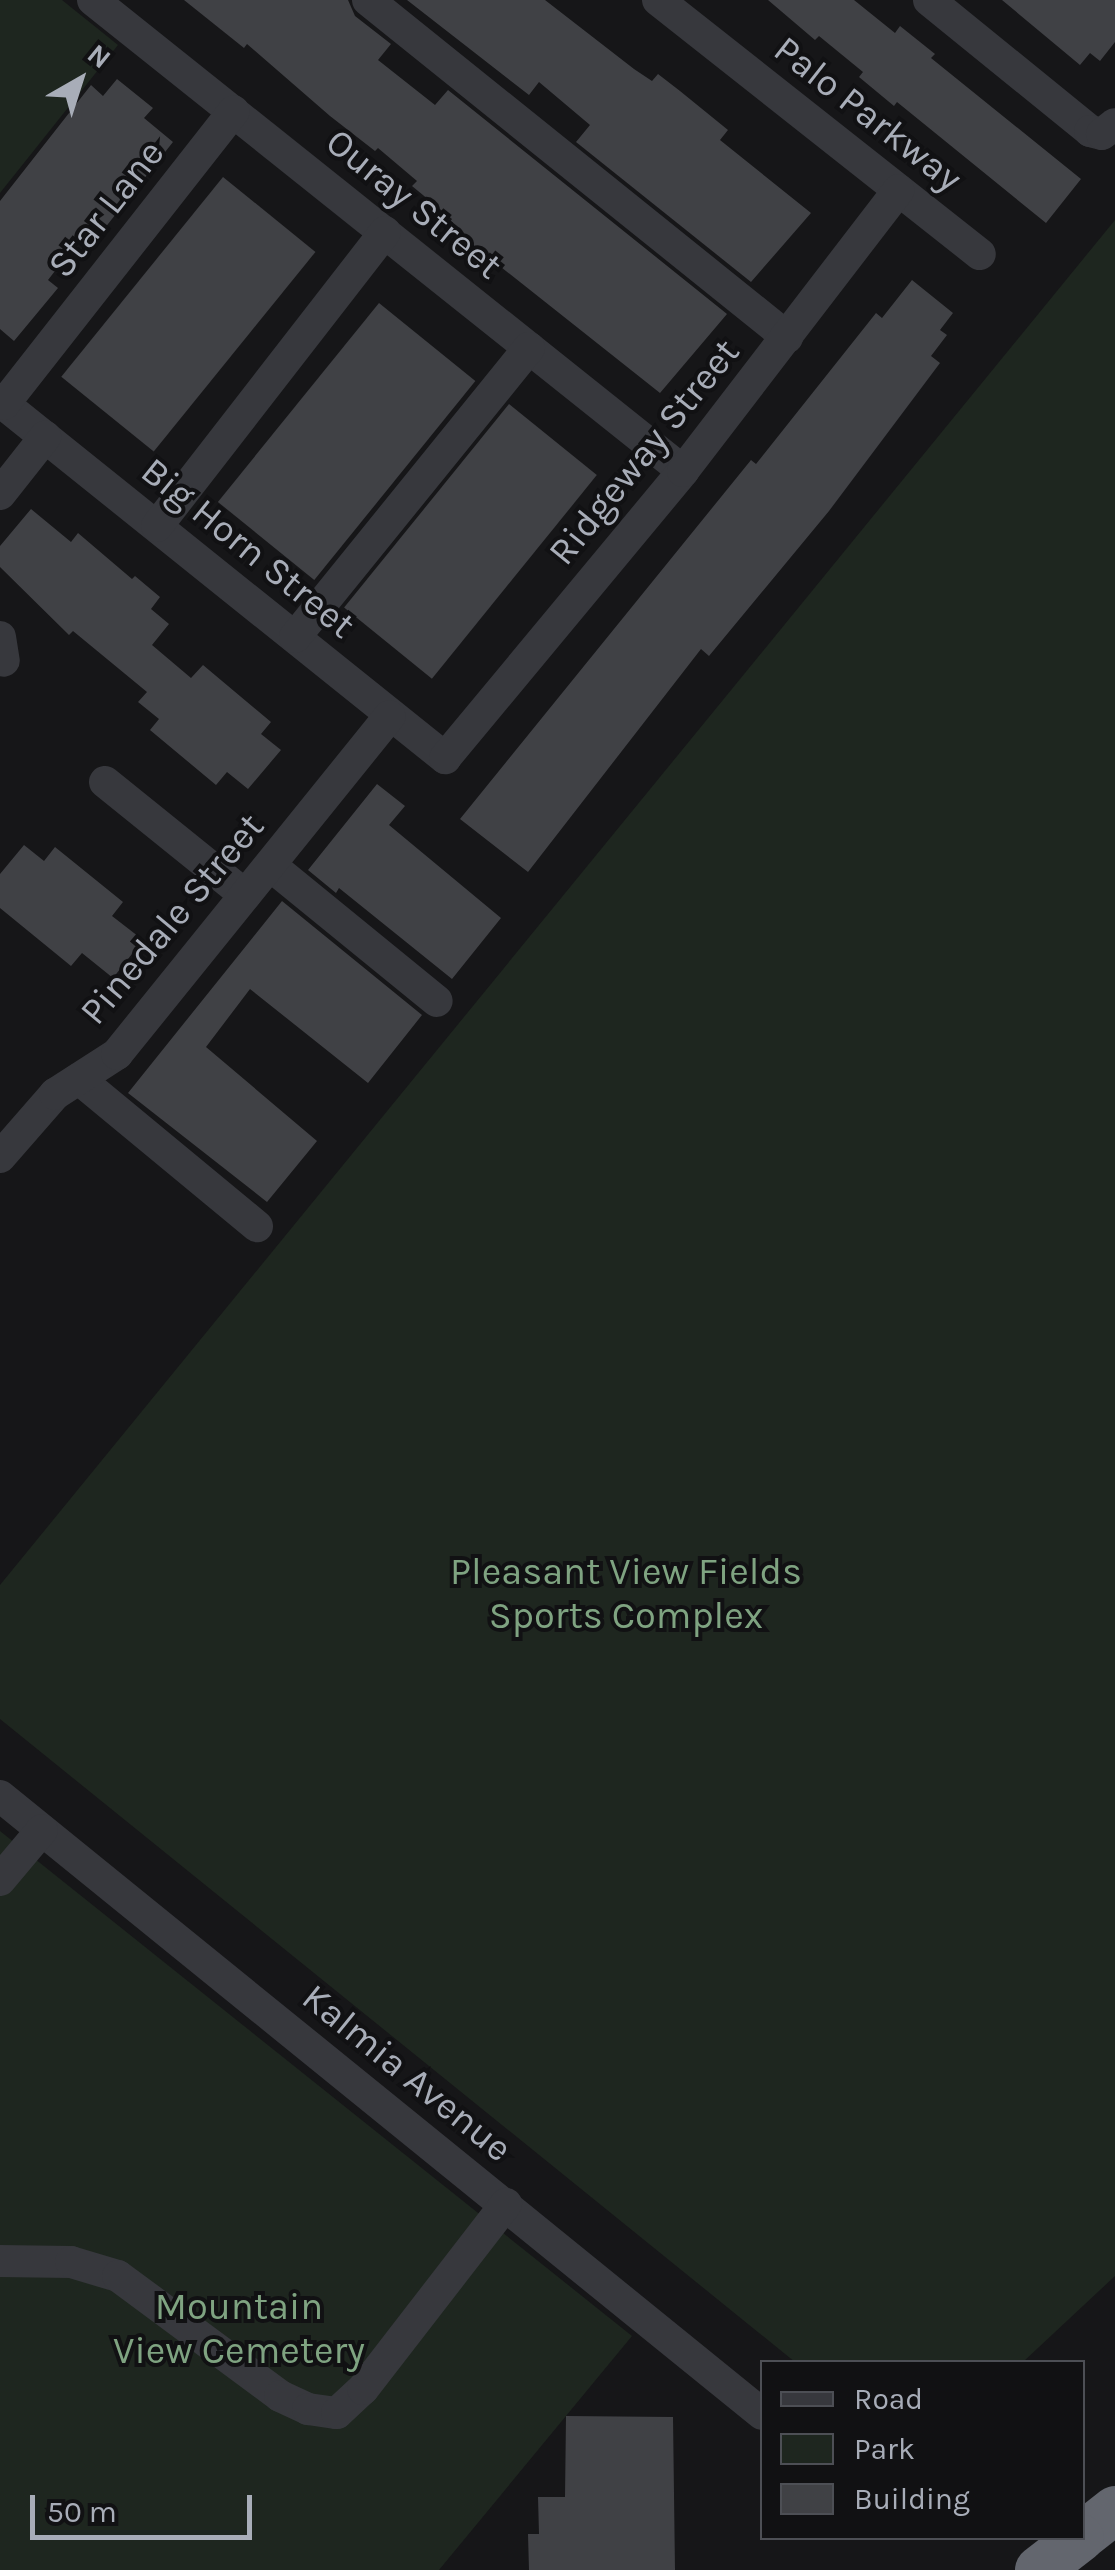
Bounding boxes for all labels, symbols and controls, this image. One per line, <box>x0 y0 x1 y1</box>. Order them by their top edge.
street label: Palo Parkway <box>765 27 971 201</box>
north arrow <box>30 30 130 130</box>
text: N <box>81 37 117 75</box>
street label: Ouray Street <box>317 119 511 289</box>
street label: Star Lane <box>38 131 174 287</box>
street label: Ridgeway Street <box>539 330 749 574</box>
street label: Big Horn Street <box>132 448 364 648</box>
street label: Pinedale Street <box>70 804 274 1034</box>
park label: Pleasant View Fields Sports Complex <box>450 1549 802 1638</box>
street label: Kalmia Avenue <box>293 1975 521 2171</box>
park label: Mountain View Cemetery <box>113 2284 365 2374</box>
legend <box>760 2360 1085 2540</box>
text: Road <box>854 2381 923 2417</box>
text: Park <box>854 2431 915 2467</box>
scale bar <box>35 2475 258 2537</box>
text: Building <box>854 2481 970 2517</box>
text: 50 m <box>47 2494 117 2530</box>

